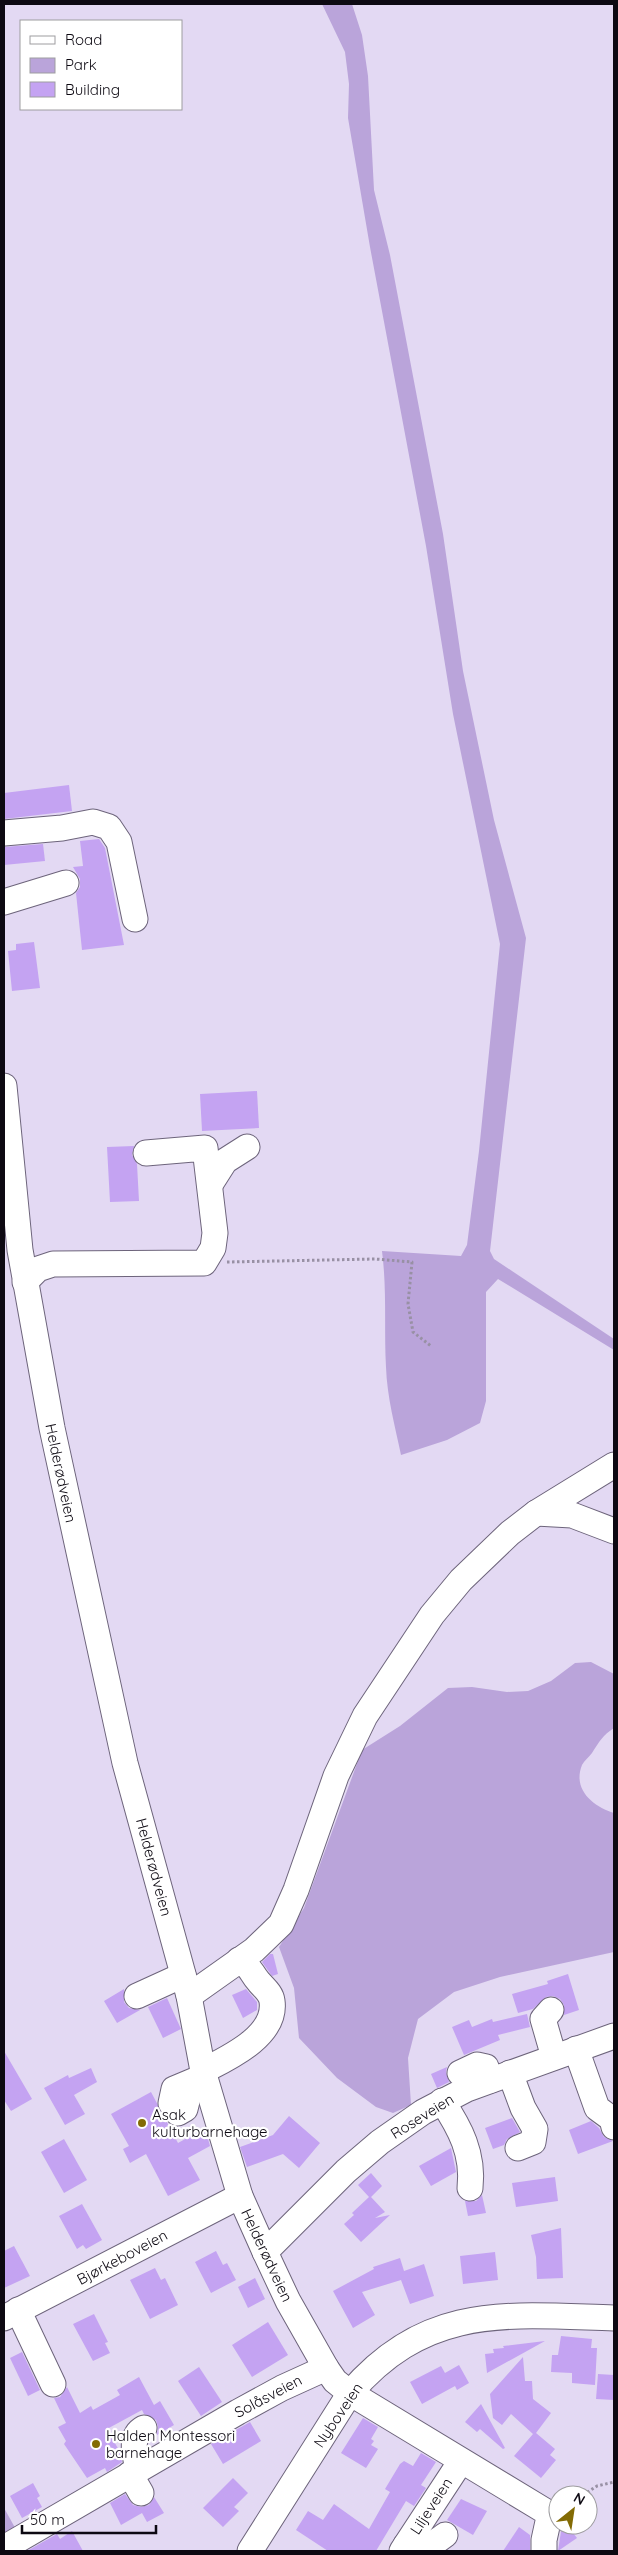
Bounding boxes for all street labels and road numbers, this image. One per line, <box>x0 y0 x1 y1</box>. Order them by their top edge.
street label: Helderødveien <box>41 1422 81 1524</box>
street label: Helderødveien <box>132 1816 176 1918</box>
street label: Roseveien <box>387 2089 457 2143</box>
street label: Helderødveien <box>237 2205 297 2305</box>
street label: Bjørkeboveien <box>74 2225 170 2289</box>
street label: Solåsveien <box>231 2370 305 2422</box>
street label: Nyboveien <box>309 2379 367 2451</box>
street label: Liljeveien <box>406 2474 456 2538</box>

